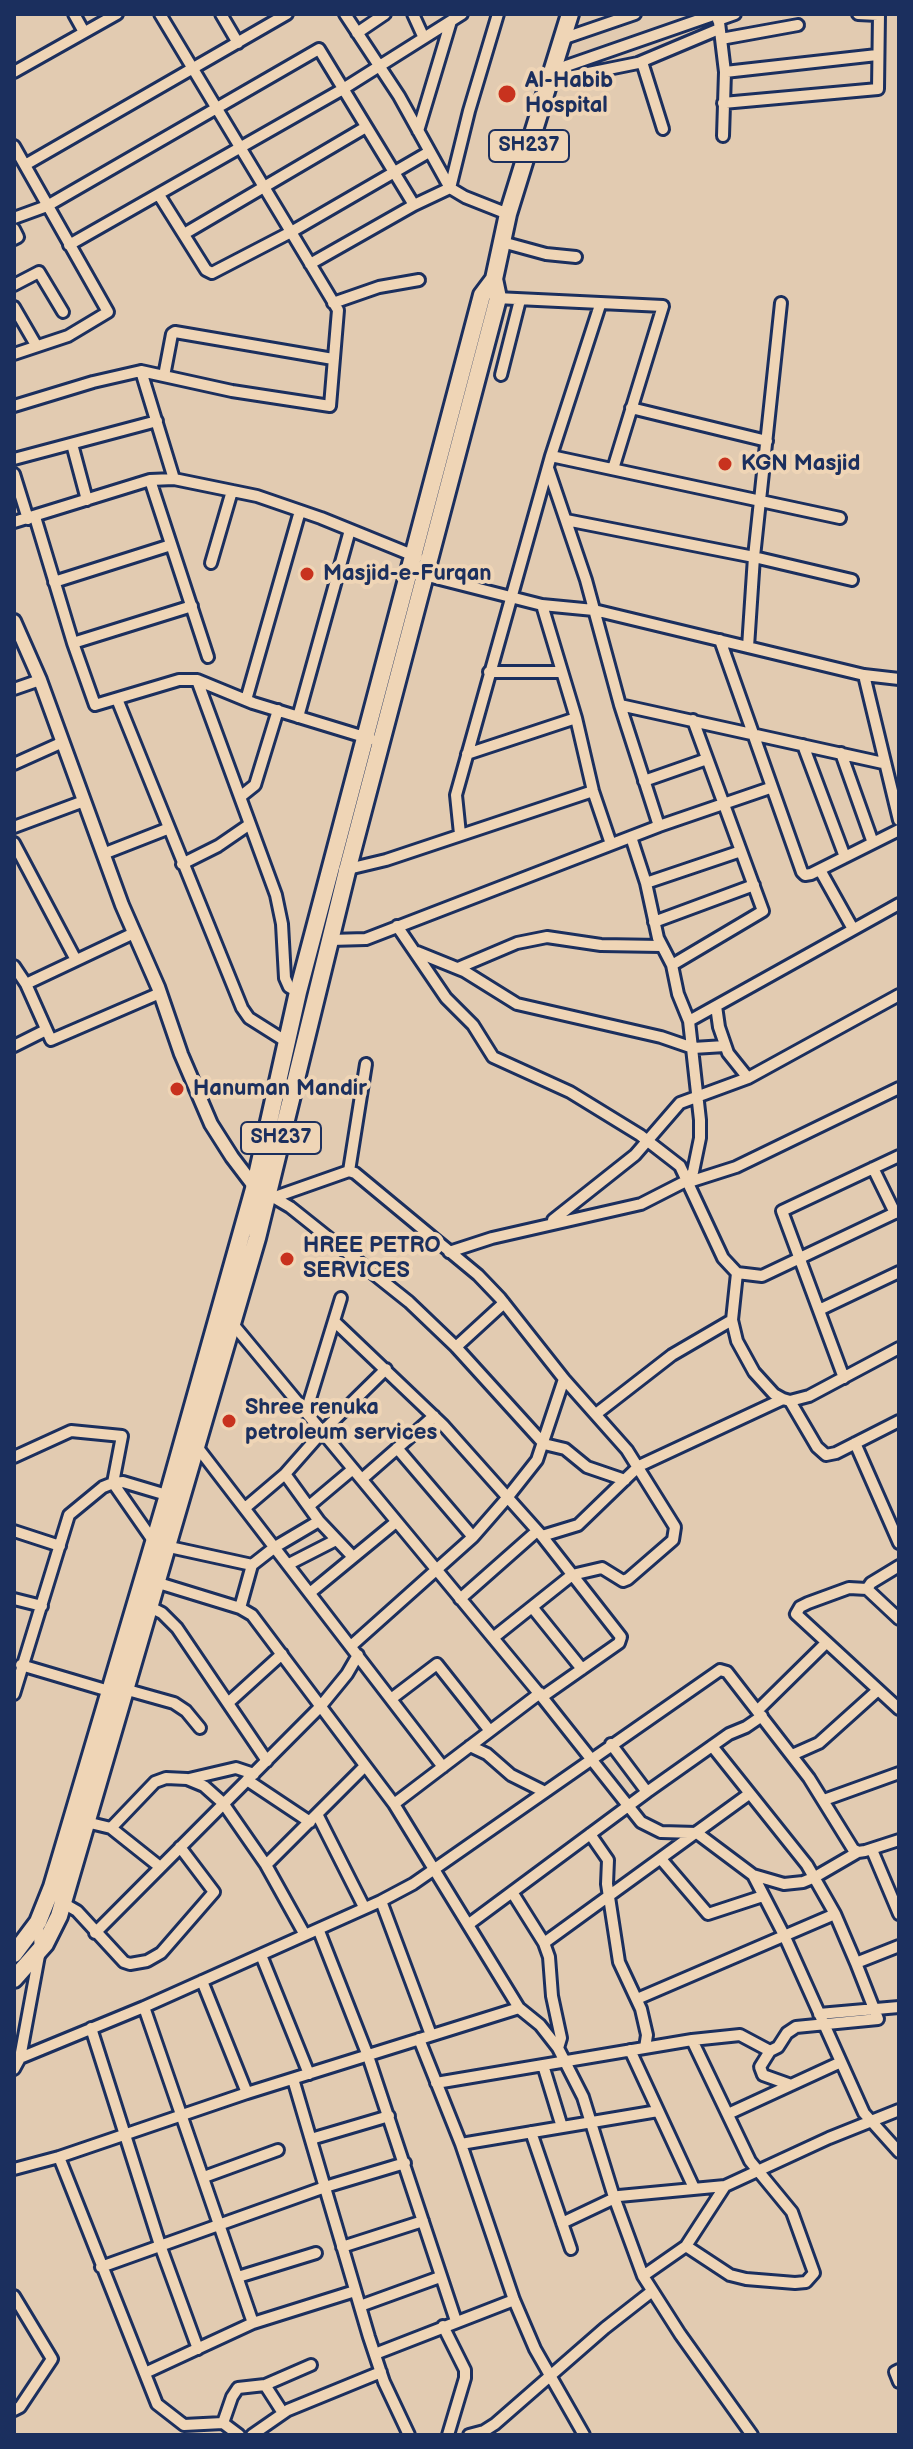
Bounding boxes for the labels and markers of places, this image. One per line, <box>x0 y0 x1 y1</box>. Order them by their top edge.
place label: Al-Habib Hospital <box>525 68 613 120</box>
marker: Al-Habib Hospital <box>496 83 518 105</box>
place label: KGN Masjid <box>741 451 860 477</box>
marker: KGN Masjid <box>716 455 734 473</box>
place label: Masjid-e-Furqan <box>323 561 492 587</box>
marker: Masjid-e-Furqan <box>298 565 316 583</box>
place label: Hanuman Mandir <box>193 1076 367 1102</box>
marker: Hanuman Mandir <box>168 1080 186 1098</box>
place label: HREE PETRO SERVICES <box>303 1233 441 1284</box>
marker: HREE PETRO SERVICES <box>278 1250 296 1268</box>
place label: Shree renuka petroleum services <box>245 1395 437 1446</box>
marker: Shree renuka petroleum services <box>220 1412 238 1430</box>

